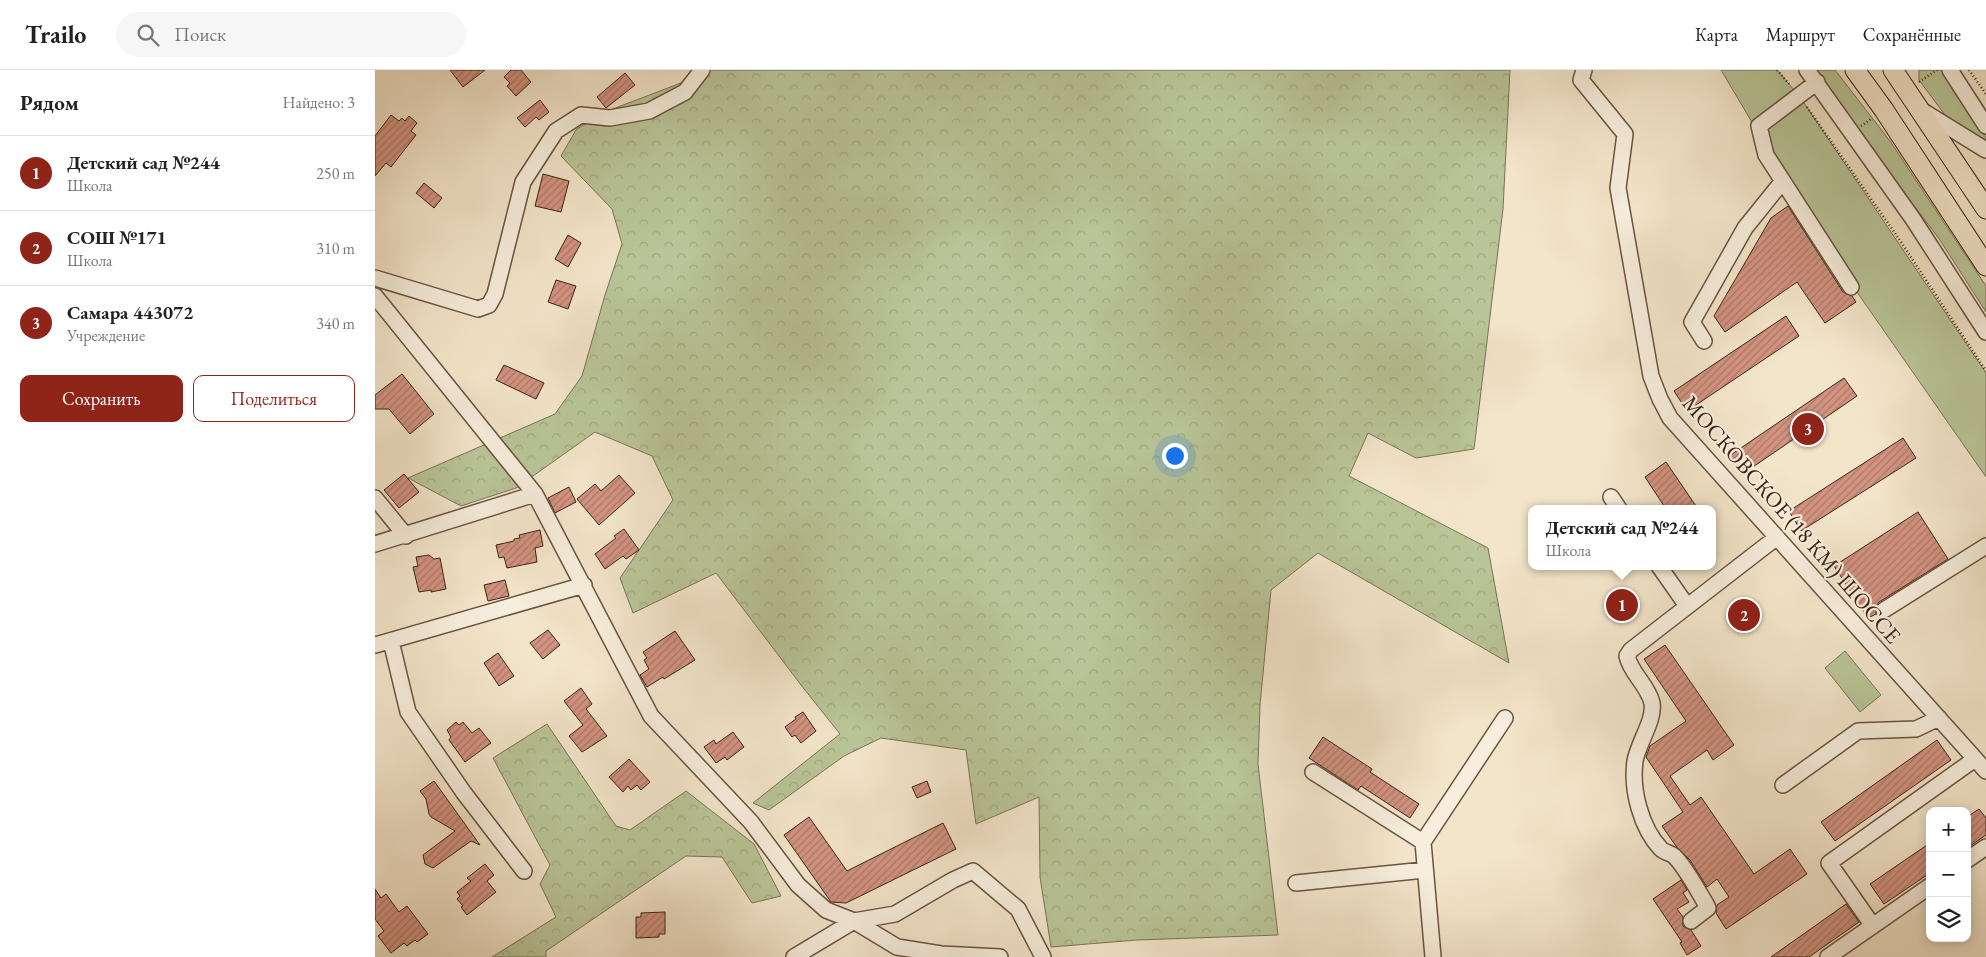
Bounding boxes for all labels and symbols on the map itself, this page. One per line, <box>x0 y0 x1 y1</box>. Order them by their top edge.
street label: МОСКОВСКОЕ (18 КМ) ШОССЕ <box>1676 389 1907 649</box>
pin: 3 <box>1792 410 1824 448</box>
your location <box>1162 443 1188 469</box>
pin: 1 <box>1606 586 1638 624</box>
pin: 2 <box>1728 596 1760 634</box>

